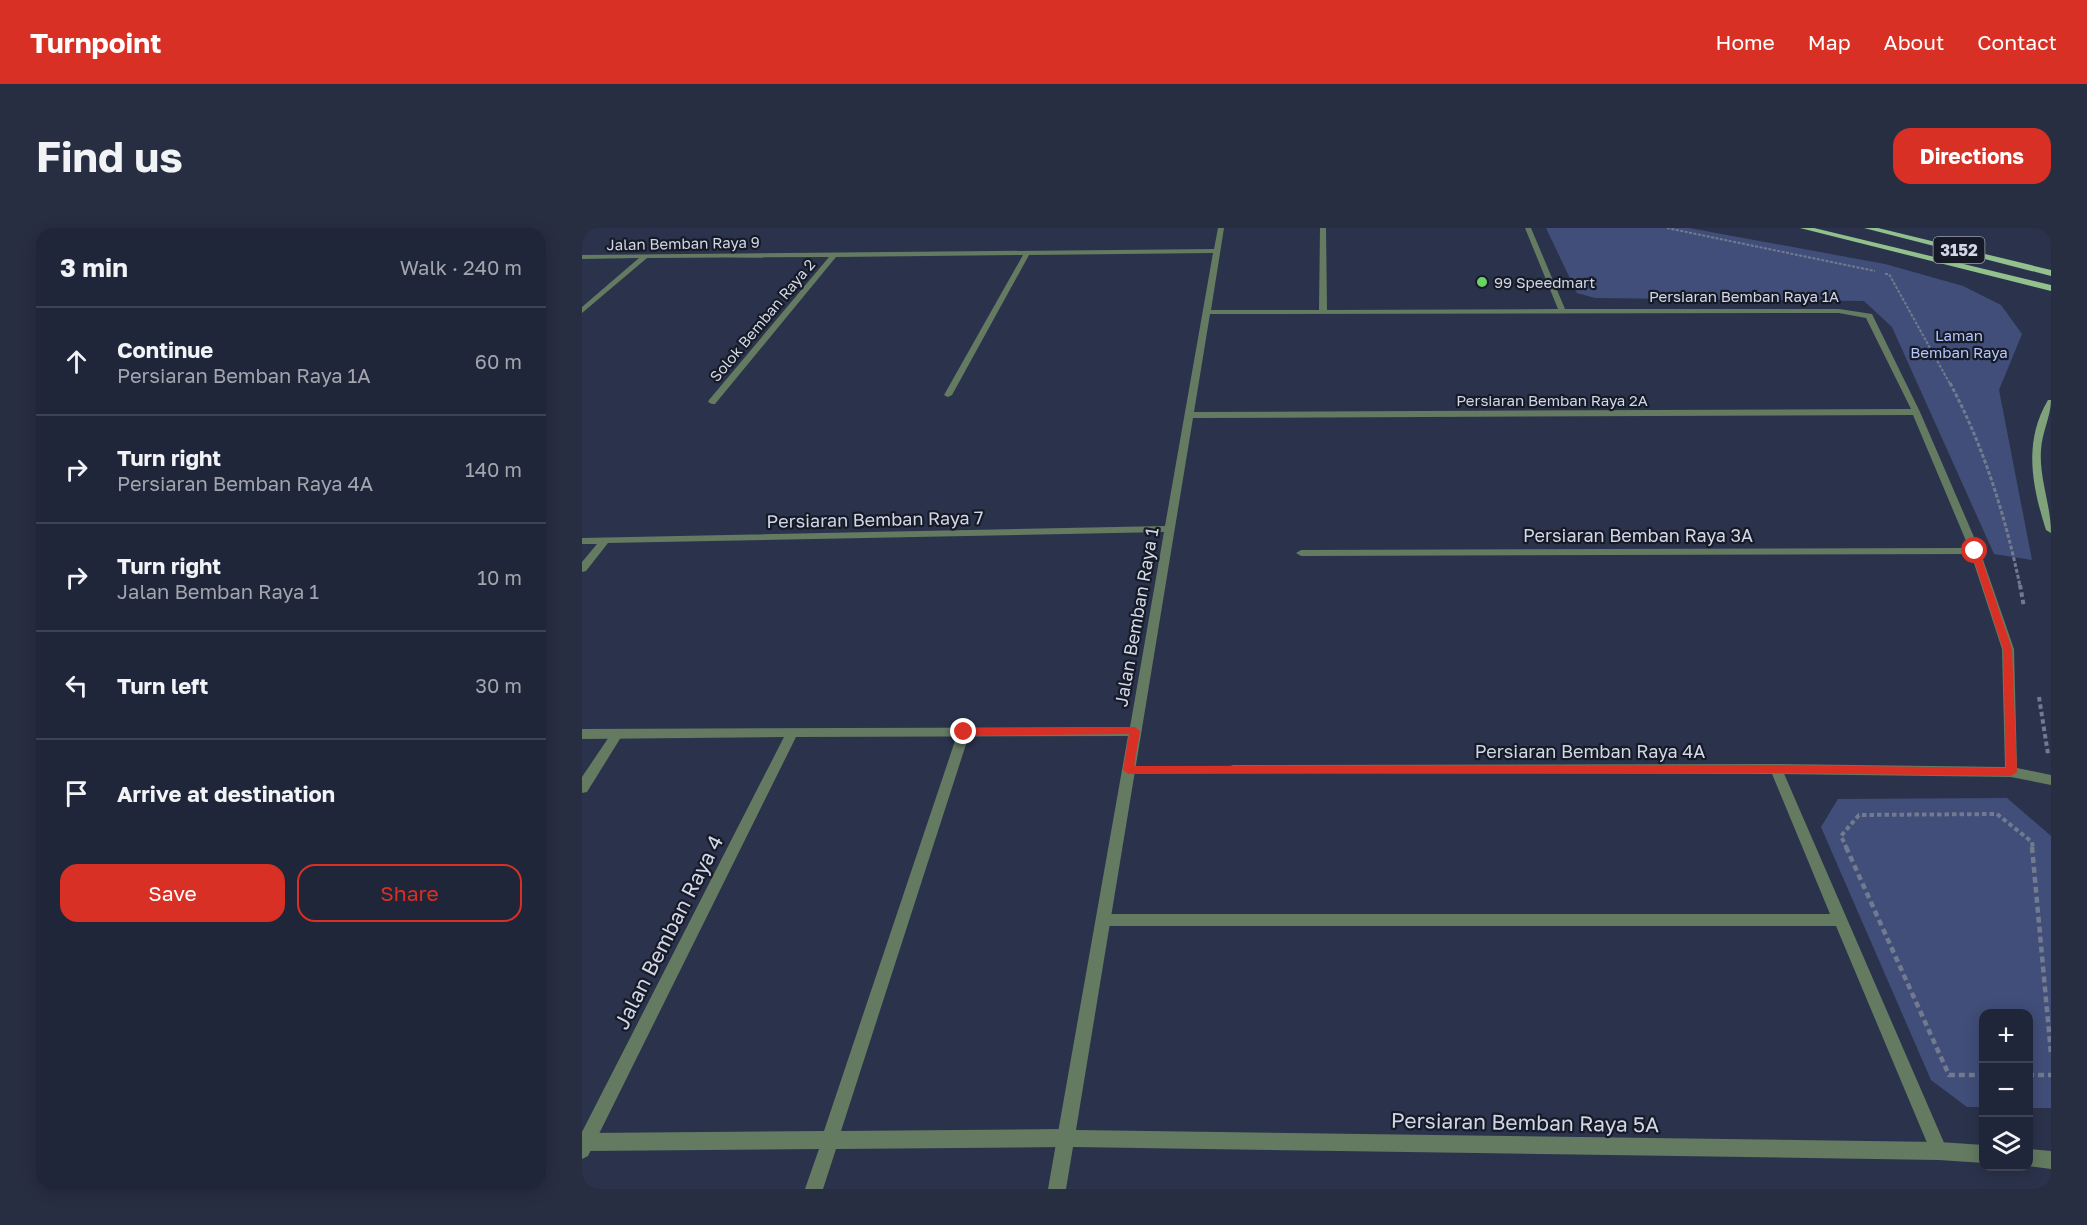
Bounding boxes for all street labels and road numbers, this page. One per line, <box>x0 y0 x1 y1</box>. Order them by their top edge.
street label: Jalan Bemban Raya 9 <box>606 233 760 253</box>
road number: 3152 <box>1934 237 1984 263</box>
street label: Solok Bemban Raya 2 <box>706 255 818 385</box>
street label: Persiaran Bemban Raya 1A <box>1649 287 1839 305</box>
street label: Persiaran Bemban Raya 2A <box>1456 391 1648 409</box>
street label: Persiaran Bemban Raya 7 <box>766 506 984 532</box>
street label: Persiaran Bemban Raya 3A <box>1523 524 1753 546</box>
street label: Jalan Bemban Raya 1 <box>1109 525 1163 708</box>
street label: Persiaran Bemban Raya 4A <box>1475 740 1705 762</box>
street label: Jalan Bemban Raya 4 <box>608 830 728 1034</box>
street label: Persiaran Bemban Raya 5A <box>1391 1107 1659 1137</box>

